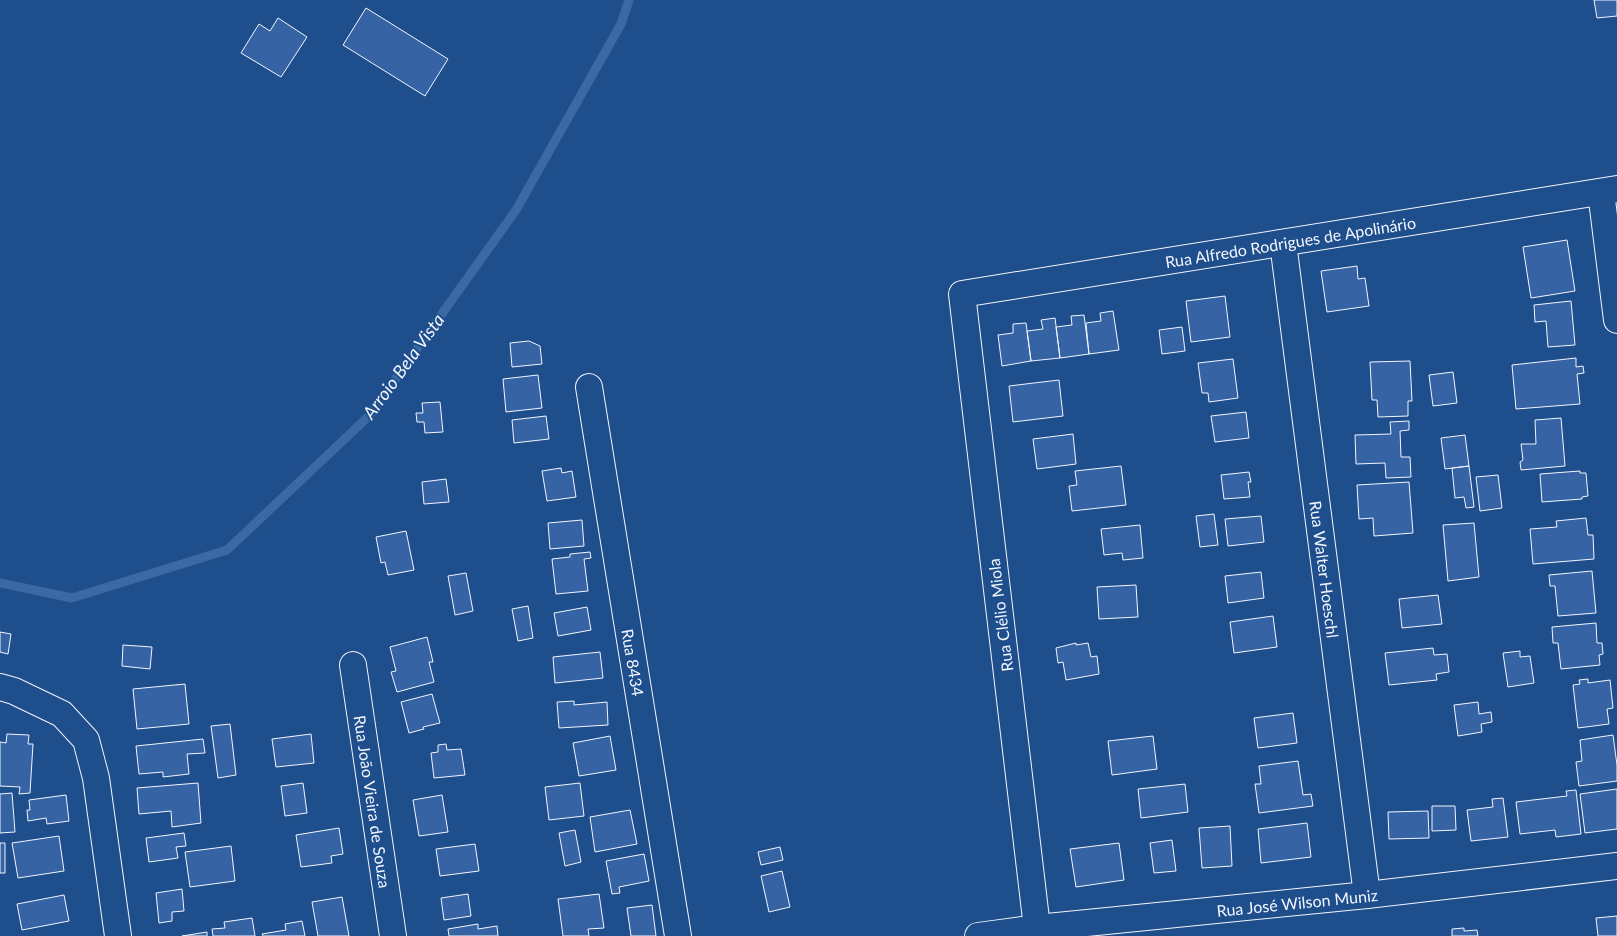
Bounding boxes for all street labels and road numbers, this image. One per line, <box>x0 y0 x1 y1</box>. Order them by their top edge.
street label: Rua Alfredo Rodrigues de Apolinário <box>1164 212 1417 271</box>
street label: Rua Walter Hoeschl <box>1307 499 1343 639</box>
street label: Rua Clélio Miola <box>984 557 1016 673</box>
street label: Rua 8434 <box>619 627 648 697</box>
street label: Rua João Vieira de Souza <box>351 714 395 889</box>
street label: Rua José Wilson Muniz <box>1216 884 1379 919</box>

